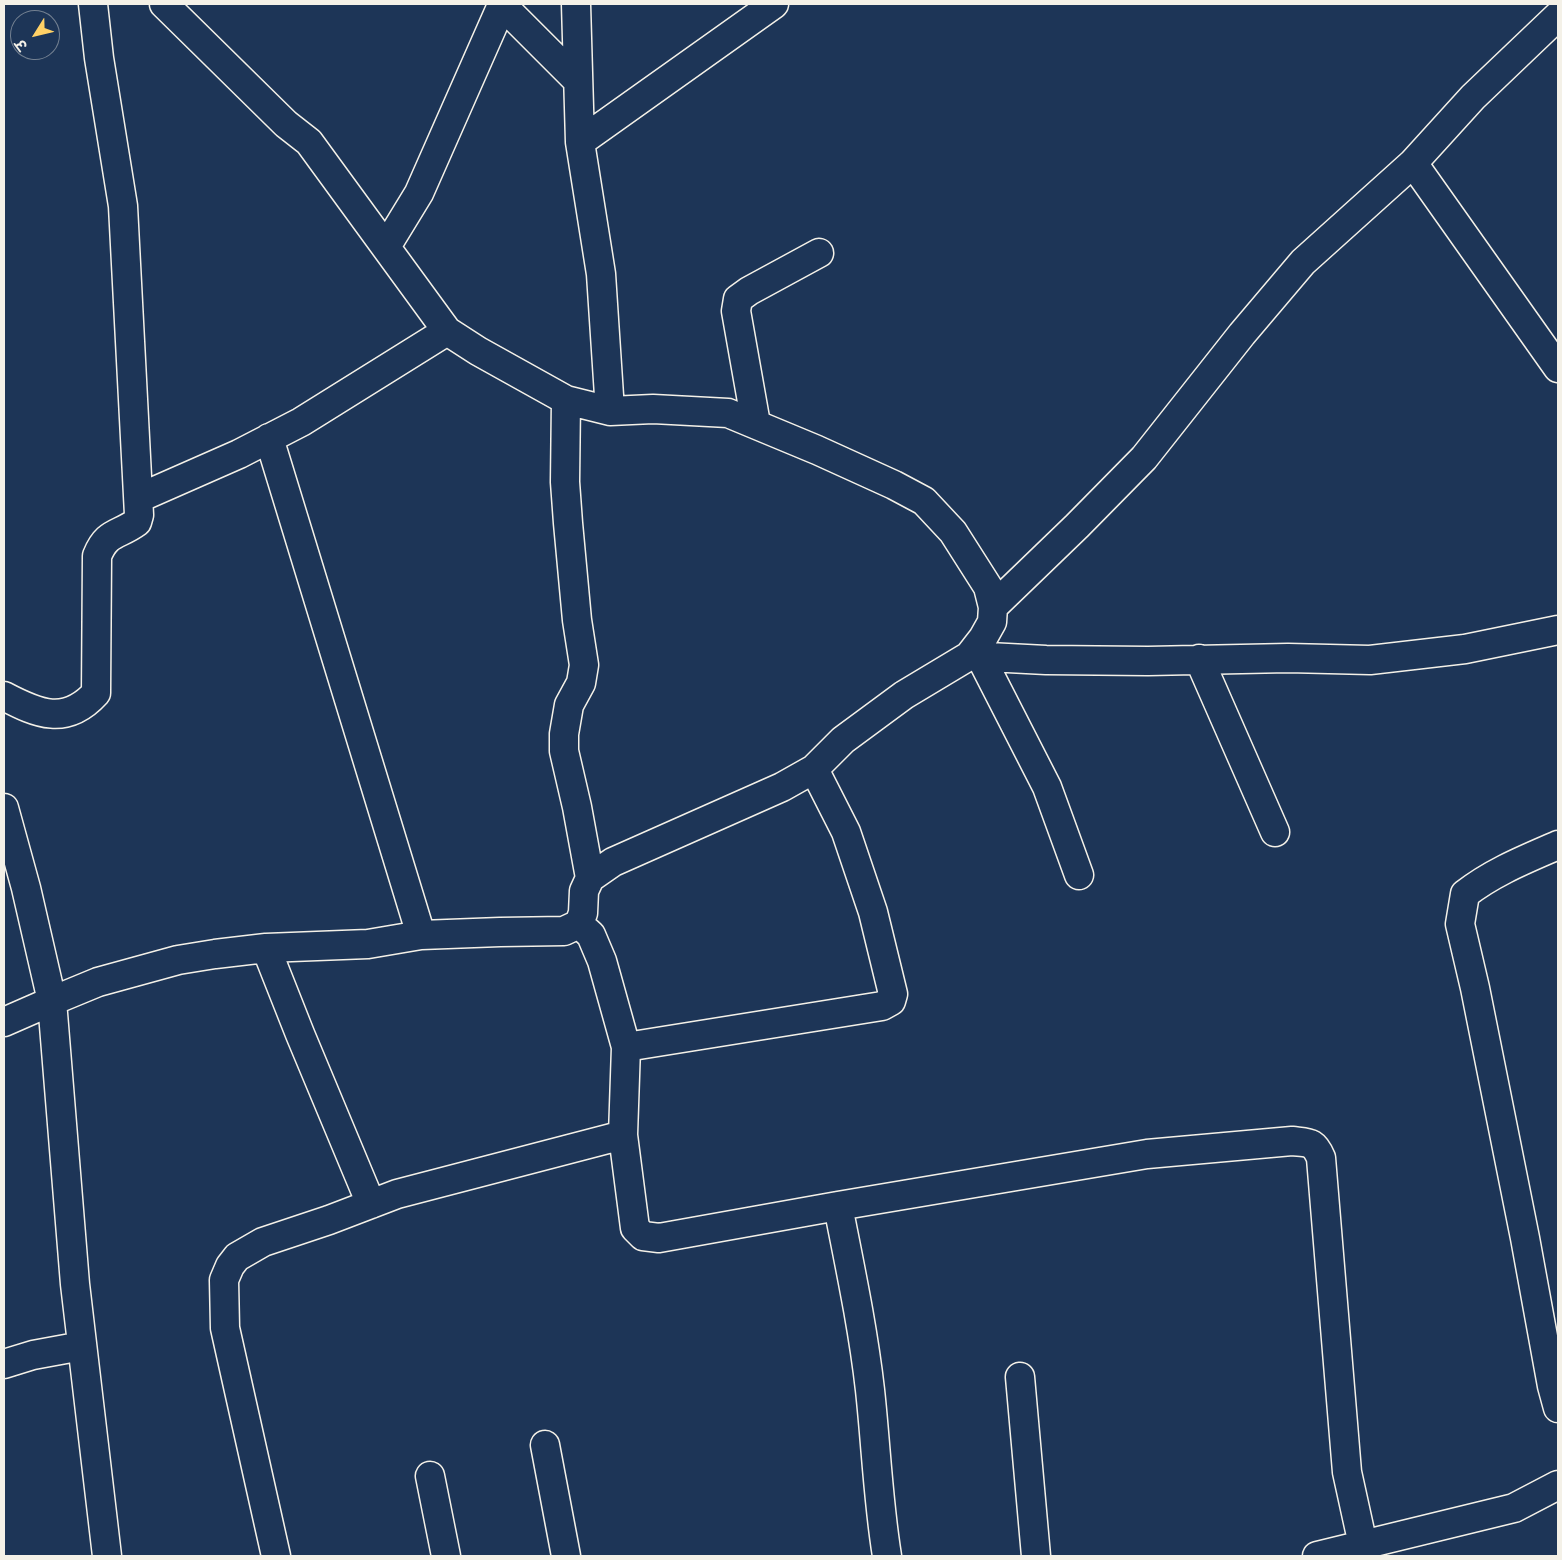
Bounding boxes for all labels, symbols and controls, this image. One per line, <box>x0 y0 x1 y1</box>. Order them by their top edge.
north arrow <box>10 10 60 60</box>
text: उ <box>14 35 33 52</box>

